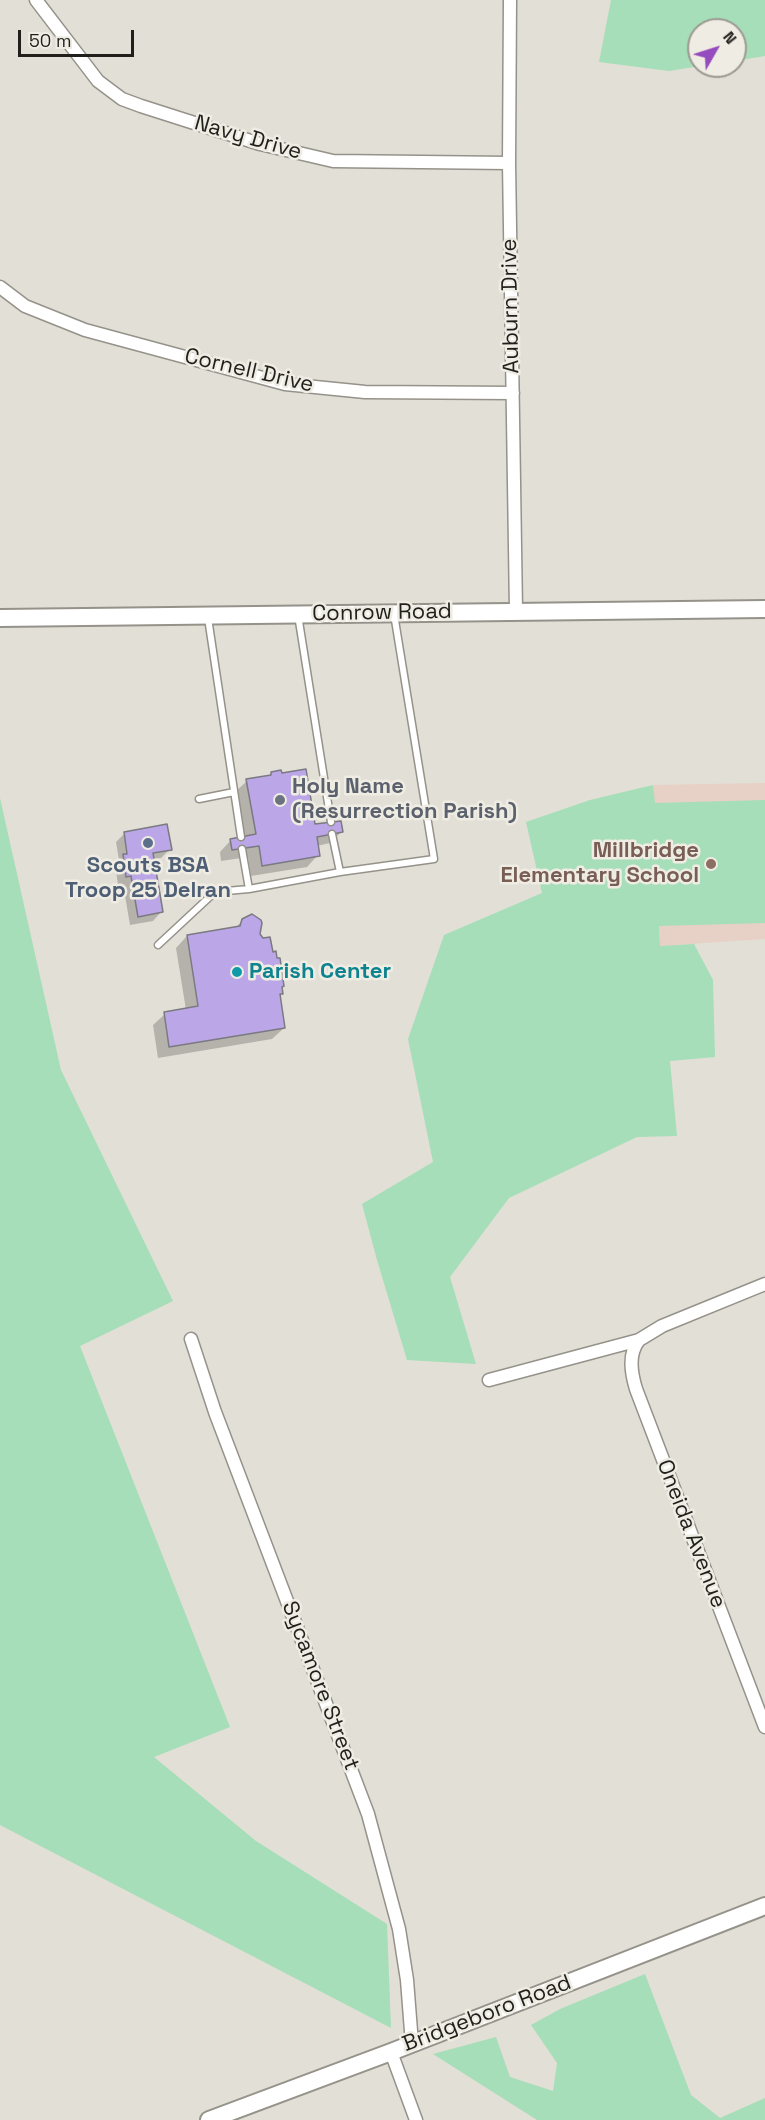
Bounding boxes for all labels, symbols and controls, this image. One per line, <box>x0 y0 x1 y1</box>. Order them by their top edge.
scale bar <box>21 18 136 56</box>
north arrow <box>687 18 747 78</box>
text: N <box>718 27 741 48</box>
text: 50 m <box>29 29 71 52</box>
street label: Navy Drive <box>191 110 305 166</box>
street label: Auburn Drive <box>497 238 525 374</box>
street label: Cornell Drive <box>182 343 316 399</box>
street label: Conrow Road <box>312 599 452 627</box>
place label: Holy Name (Resurrection Parish) <box>292 774 517 825</box>
marker: Holy Name (Resurrection Parish) <box>273 793 287 807</box>
marker: Scouts BSA Troop 25 Delran <box>141 836 155 850</box>
place label: Millbridge Elementary School <box>500 838 699 890</box>
place label: Scouts BSA Troop 25 Delran <box>65 853 231 904</box>
marker: Millbridge Elementary School <box>704 857 718 871</box>
place label: Parish Center <box>249 959 391 985</box>
marker: Parish Center <box>230 965 244 979</box>
street label: Oneida Avenue <box>651 1456 731 1612</box>
street label: Sycamore Street <box>276 1598 364 1774</box>
street label: Bridgeboro Road <box>399 1970 575 2058</box>

